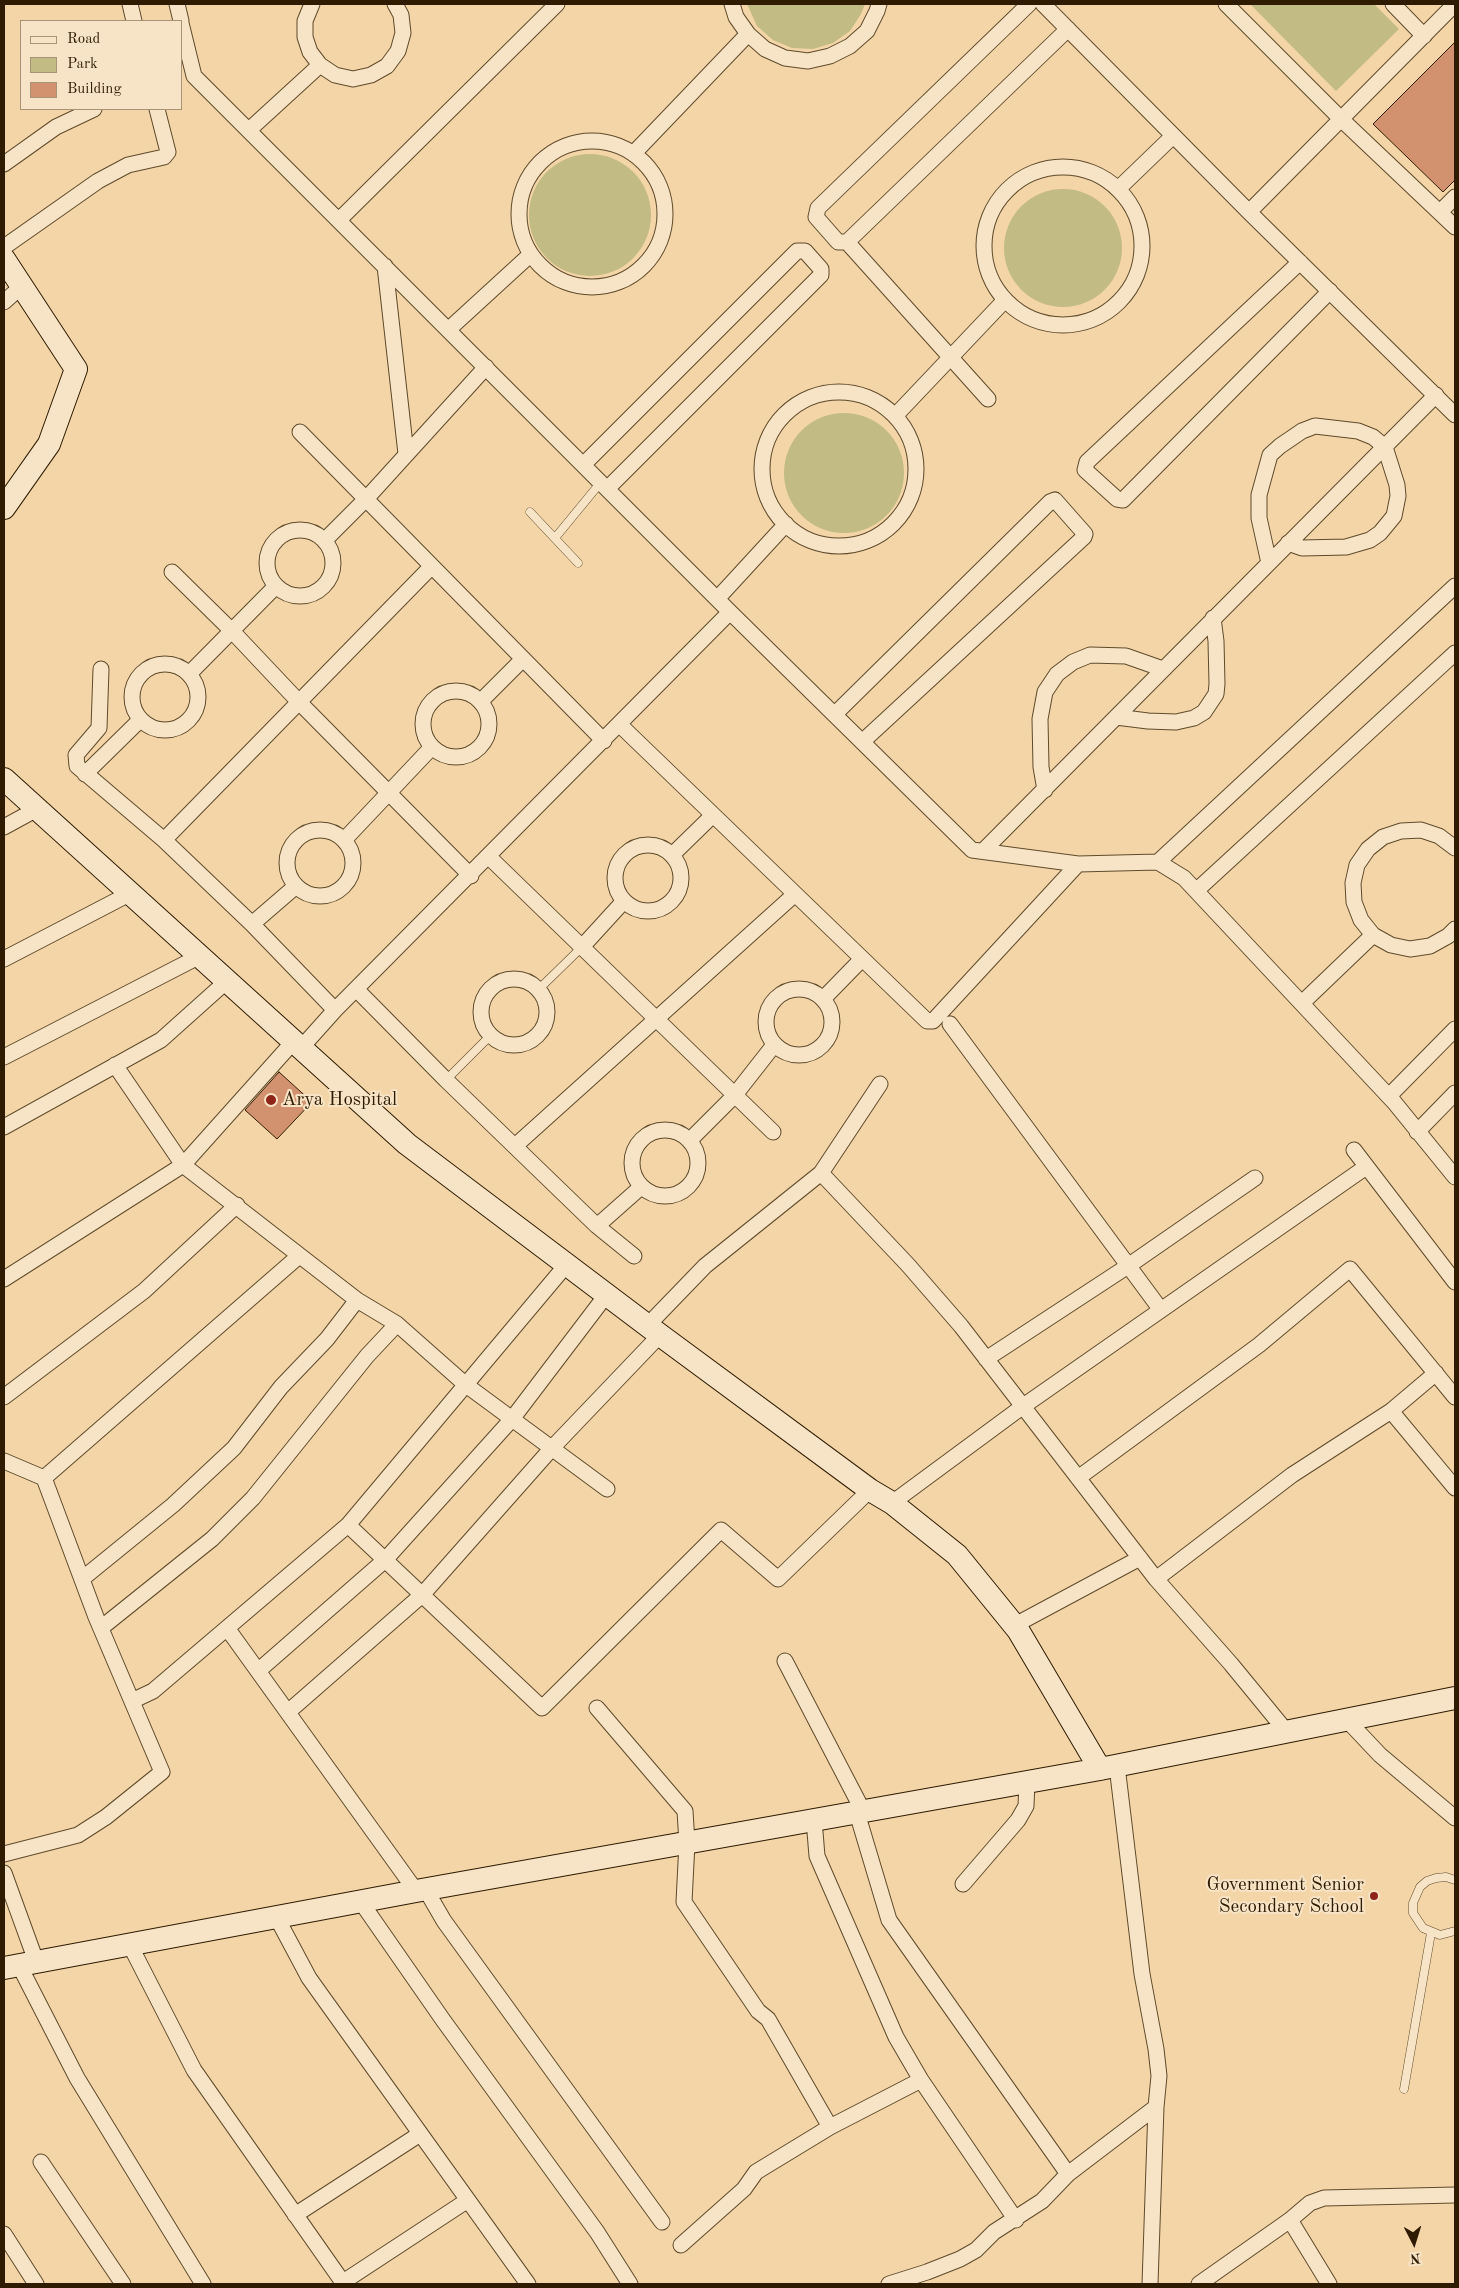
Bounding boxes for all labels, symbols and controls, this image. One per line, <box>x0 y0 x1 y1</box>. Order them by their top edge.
legend <box>20 20 182 110</box>
text: Road <box>67 32 100 47</box>
text: Park <box>67 57 98 72</box>
text: Building <box>67 82 122 97</box>
place label: Arya Hospital <box>282 1089 397 1111</box>
marker: Arya Hospital <box>264 1093 278 1107</box>
place label: Government Senior Secondary School <box>1207 1874 1364 1918</box>
marker: Government Senior Secondary School <box>1368 1890 1380 1902</box>
north arrow <box>1389 2218 1439 2268</box>
text: N <box>1409 2251 1421 2265</box>

